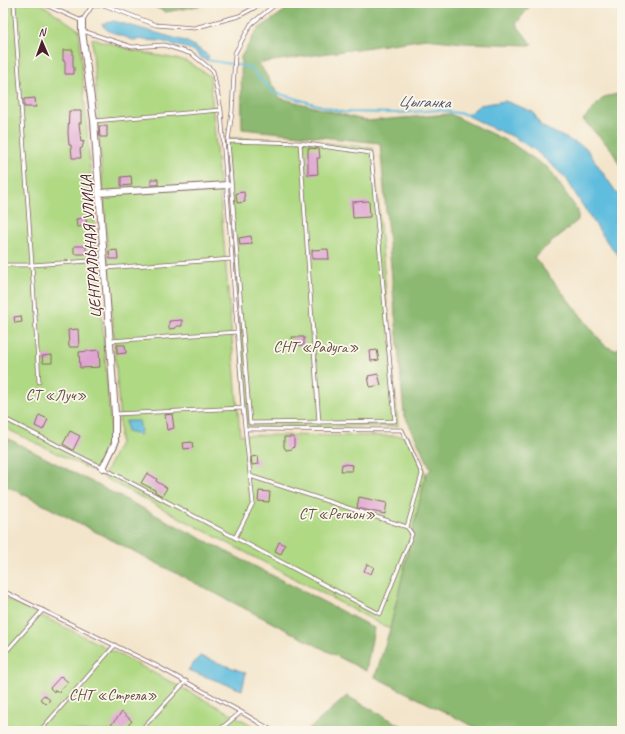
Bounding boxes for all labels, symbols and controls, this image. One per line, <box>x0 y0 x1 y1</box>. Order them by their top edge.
north arrow <box>22 22 62 62</box>
text: N <box>38 25 47 39</box>
water label: Цыганка <box>398 90 453 113</box>
street label: ЦЕНТРАЛЬНАЯ УЛИЦА <box>76 174 106 319</box>
park label: СНТ «Радуга» <box>273 337 359 357</box>
park label: СТ «Луч» <box>26 385 87 405</box>
park label: СТ «Регион» <box>299 504 375 524</box>
park label: СНТ «Стрела» <box>69 685 157 705</box>

